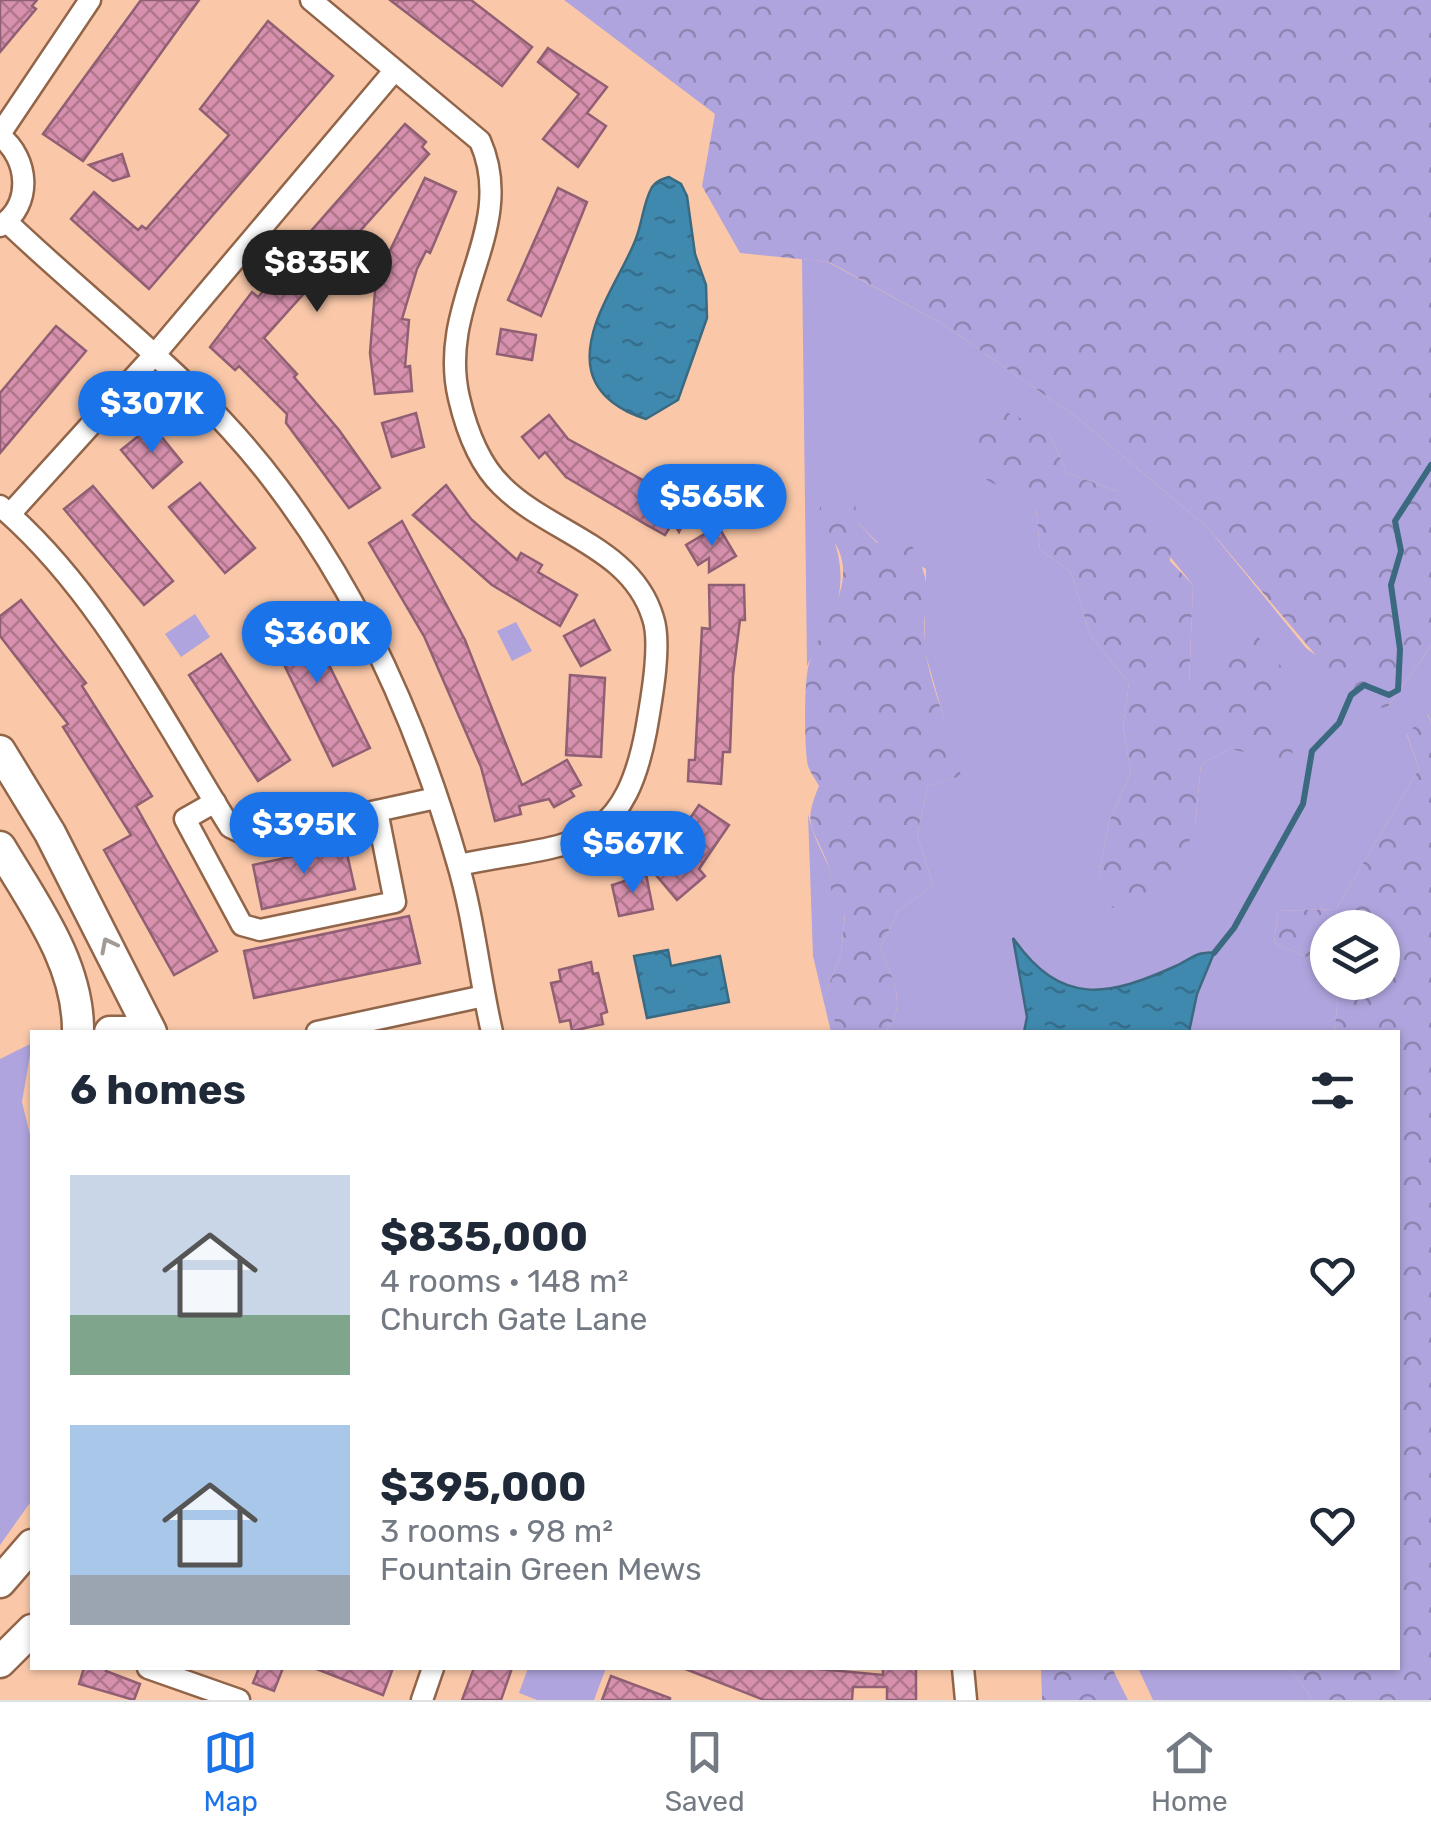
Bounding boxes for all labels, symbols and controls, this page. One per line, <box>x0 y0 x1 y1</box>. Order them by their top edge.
pin: $835K <box>247 230 387 315</box>
text: $835K <box>264 243 370 281</box>
pin: $307K <box>82 371 222 456</box>
text: $307K <box>100 384 204 422</box>
pin: $565K <box>642 464 782 549</box>
text: $565K <box>660 477 764 515</box>
pin: $360K <box>247 601 387 686</box>
text: $360K <box>264 614 370 652</box>
pin: $395K <box>234 792 374 877</box>
text: $395K <box>252 805 356 843</box>
pin: $567K <box>563 811 703 896</box>
text: $567K <box>582 824 684 862</box>
map controls <box>1310 910 1400 1000</box>
button: layers <box>1310 910 1400 1000</box>
one-way arrow <box>100 937 120 955</box>
icon: filters <box>1305 1063 1360 1118</box>
text: 6 homes <box>70 1065 246 1115</box>
text: $835,000 <box>380 1212 588 1262</box>
icon: home <box>150 1215 270 1335</box>
icon: heart <box>1305 1248 1360 1303</box>
text: 4 rooms · 148 m² <box>380 1262 628 1300</box>
text: Church Gate Lane <box>380 1300 647 1338</box>
text: $395,000 <box>380 1462 587 1512</box>
icon: home <box>150 1465 270 1585</box>
icon: heart <box>1305 1498 1360 1553</box>
text: 3 rooms · 98 m² <box>380 1512 613 1550</box>
text: Fountain Green Mews <box>380 1550 701 1588</box>
tab: Map <box>203 1725 258 1818</box>
tab: Saved <box>665 1725 745 1818</box>
tab: Home <box>1151 1725 1228 1818</box>

